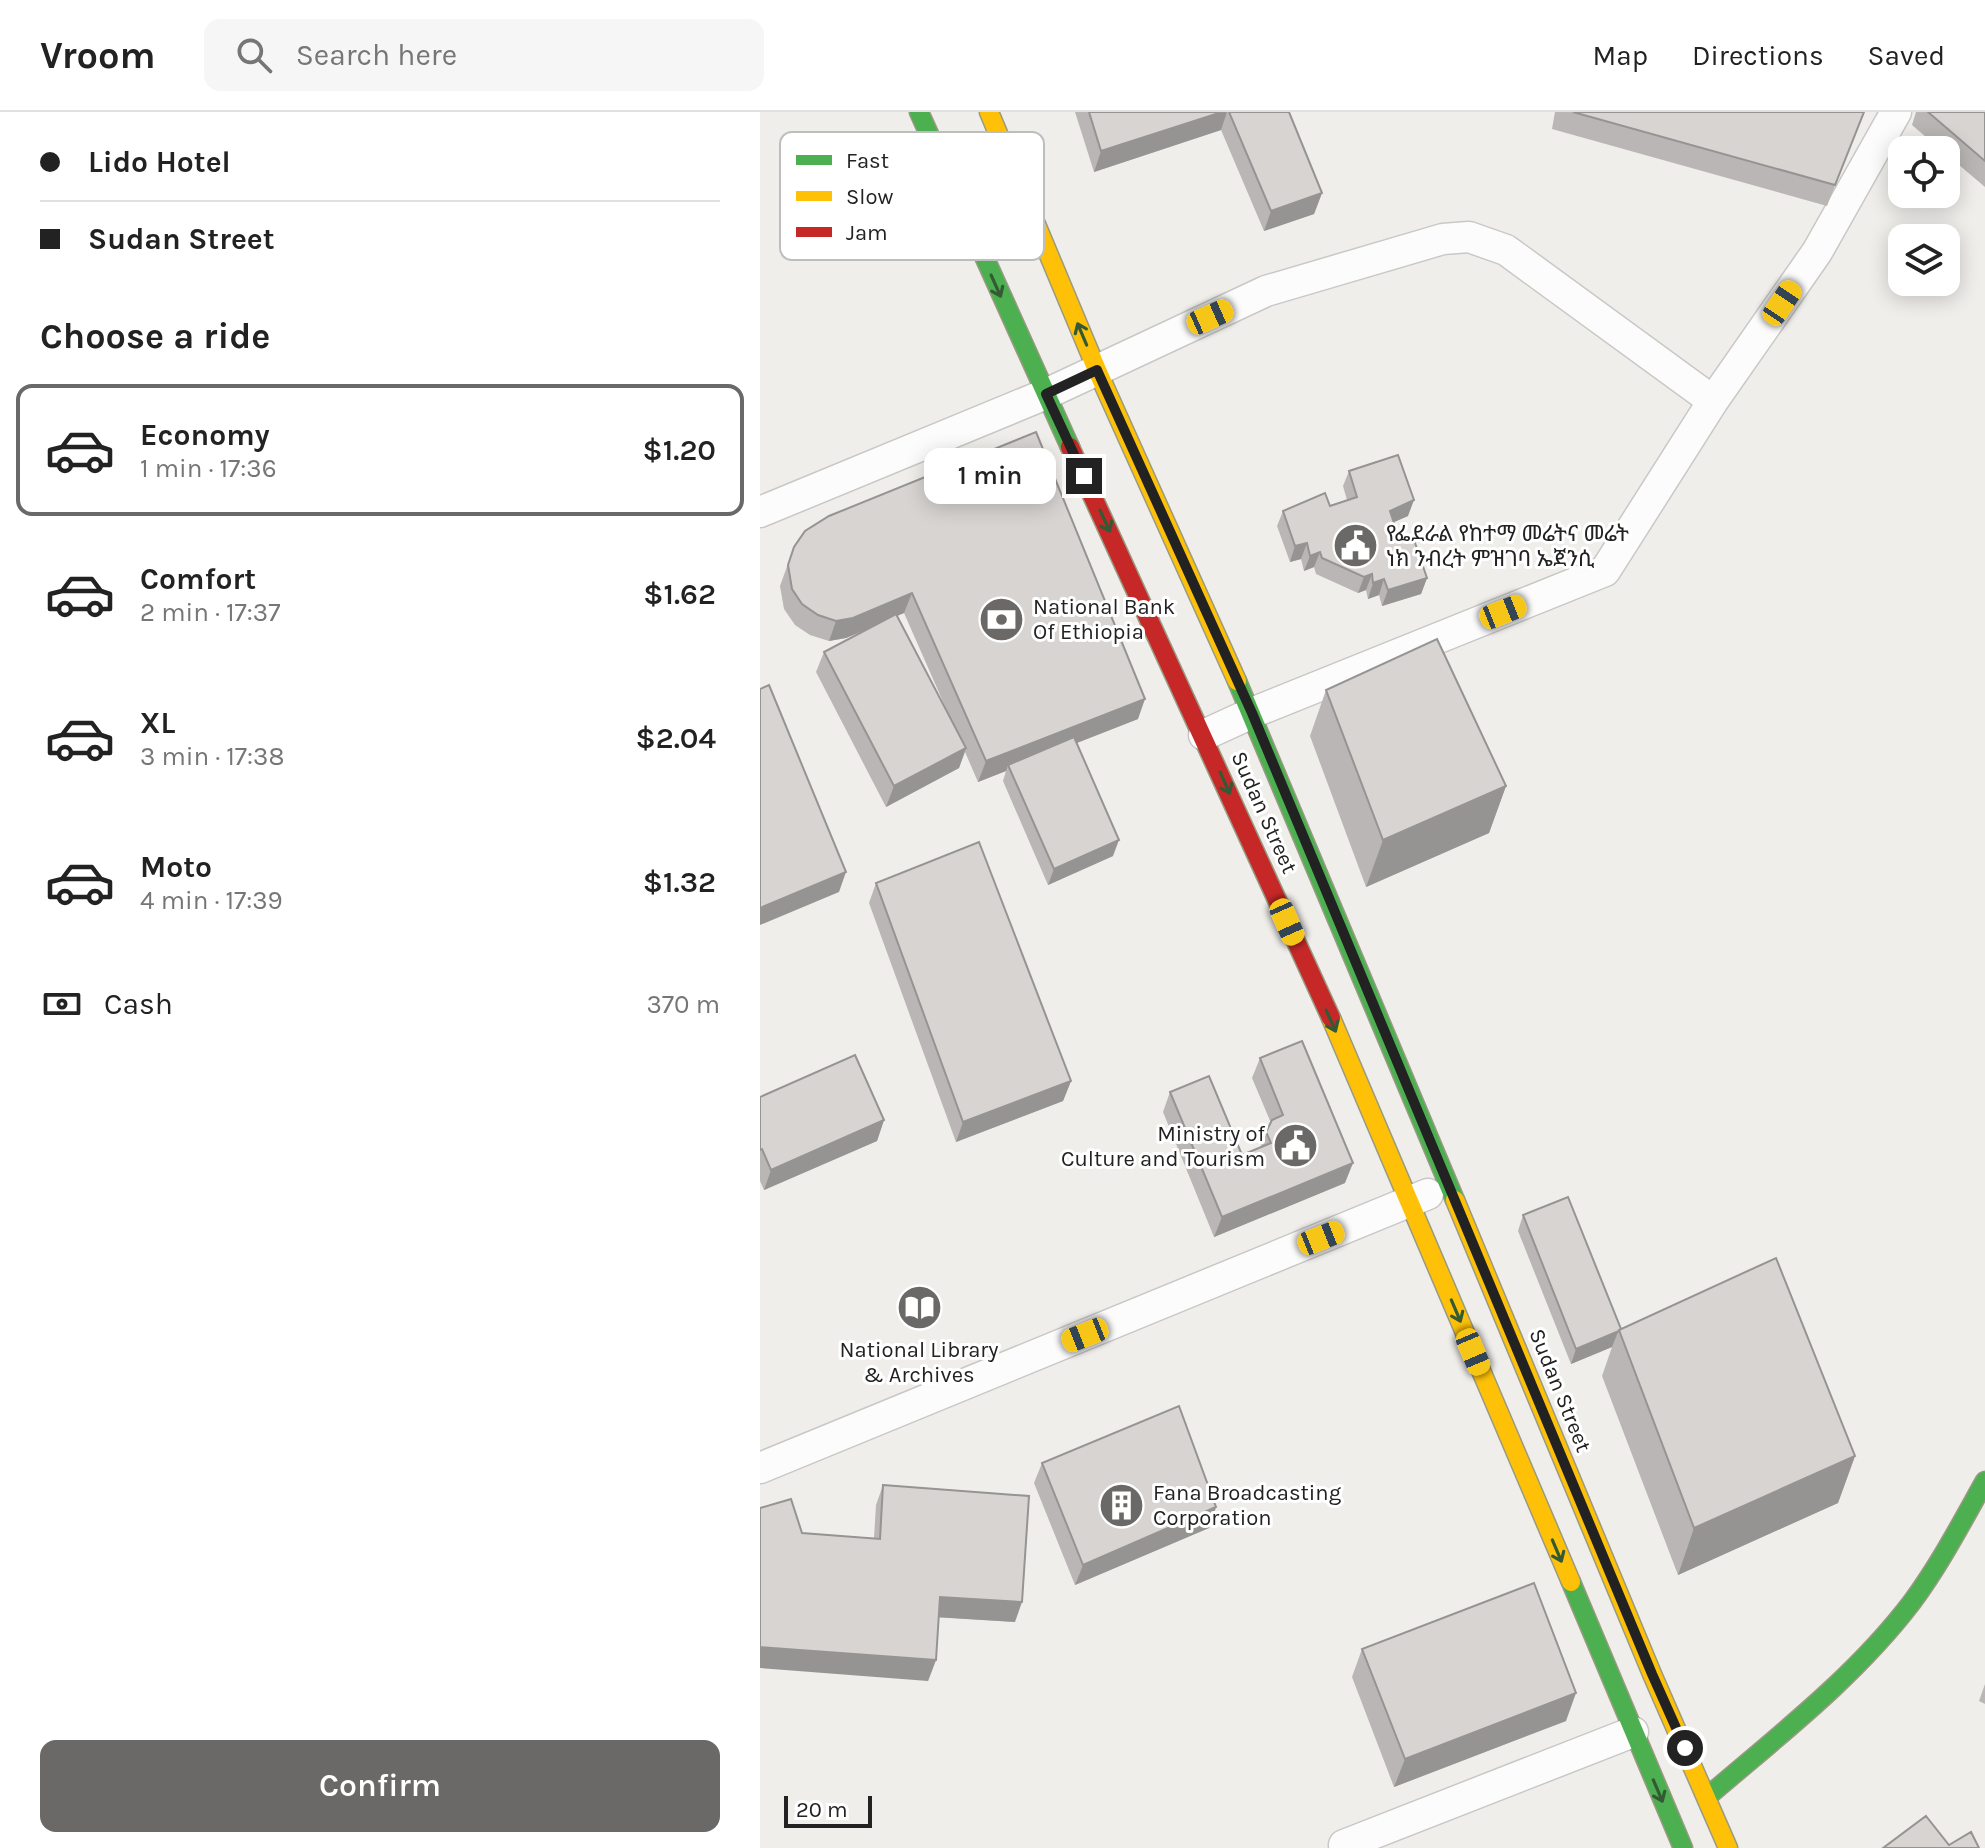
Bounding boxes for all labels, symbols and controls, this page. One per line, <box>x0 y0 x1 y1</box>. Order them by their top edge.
search box <box>204 19 764 91</box>
text: Vroom <box>40 33 156 78</box>
icon: search <box>232 33 276 77</box>
text: Search here <box>296 37 457 73</box>
text: Map <box>1593 39 1648 72</box>
text: Directions <box>1692 39 1824 72</box>
text: Saved <box>1868 39 1945 72</box>
legend <box>780 132 1044 260</box>
map controls <box>1888 136 1960 296</box>
button: locate <box>1888 136 1960 208</box>
text: Lido Hotel <box>88 144 231 180</box>
text: Fast <box>846 148 889 174</box>
text: Slow <box>846 184 893 210</box>
text: Jam <box>846 220 888 246</box>
text: Sudan Street <box>88 221 275 257</box>
button: layers <box>1888 224 1960 296</box>
one-way arrow <box>989 273 1004 297</box>
car <box>1759 276 1805 330</box>
car <box>1183 296 1237 338</box>
text: Choose a ride <box>40 315 270 357</box>
one-way arrow <box>1074 322 1089 347</box>
icon: car <box>44 414 116 486</box>
text: Economy <box>140 417 270 453</box>
text: $1.20 <box>643 432 716 468</box>
callout: 1 min <box>924 448 1056 504</box>
text: 1 min · 17:36 <box>140 453 277 484</box>
route end <box>1066 458 1102 494</box>
text: 1 min <box>958 460 1022 491</box>
one-way arrow <box>1098 509 1113 533</box>
place label: የፌደራል የከተማ መሬትና መሬት ነክ ንብረት ምዝገባ ኤጀንሲ <box>1386 521 1629 572</box>
public building icon: የፌደራል የከተማ መሬትና መሬት ነክ ንብረት ምዝገባ ኤጀንሲ <box>1331 522 1379 570</box>
icon: car <box>44 558 116 630</box>
text: Comfort <box>140 561 256 597</box>
text: $1.62 <box>643 576 716 612</box>
car <box>1476 592 1530 632</box>
place label: National Bank Of Ethiopia <box>1033 594 1175 645</box>
bank icon: National Bank Of Ethiopia <box>978 595 1026 643</box>
text: 2 min · 17:37 <box>140 597 280 628</box>
icon: car <box>44 702 116 774</box>
text: XL <box>140 705 175 741</box>
text: $2.04 <box>636 720 716 756</box>
text: 3 min · 17:38 <box>140 741 284 772</box>
street label: Sudan Street <box>1226 747 1303 877</box>
one-way arrow <box>1219 770 1234 795</box>
icon: car <box>44 846 116 918</box>
text: Moto <box>140 849 212 885</box>
text: $1.32 <box>643 864 716 900</box>
text: 4 min · 17:39 <box>140 885 283 916</box>
car <box>1266 895 1308 949</box>
icon: cash <box>40 982 84 1026</box>
text: Cash <box>104 986 173 1022</box>
text: 370 m <box>647 989 720 1020</box>
one-way arrow <box>1324 1008 1339 1032</box>
place label: Ministry of Culture and Tourism <box>1061 1121 1265 1172</box>
public building icon: Ministry of Culture and Tourism <box>1272 1122 1320 1170</box>
car <box>1294 1218 1348 1258</box>
library icon: National Library & Archives <box>895 1284 943 1332</box>
one-way arrow <box>1449 1299 1464 1323</box>
car <box>1058 1315 1112 1355</box>
car <box>1453 1325 1493 1379</box>
street label: Sudan Street <box>1524 1325 1597 1456</box>
place label: National Library & Archives <box>840 1337 998 1388</box>
place label: Fana Broadcasting Corporation <box>1153 1480 1342 1531</box>
building icon: Fana Broadcasting Corporation <box>1098 1481 1146 1529</box>
one-way arrow <box>1550 1538 1565 1563</box>
route start <box>1667 1730 1703 1766</box>
button: Confirm <box>40 1740 720 1832</box>
one-way arrow <box>1652 1778 1667 1802</box>
scale bar <box>784 1792 872 1828</box>
text: 20 m <box>796 1797 848 1823</box>

